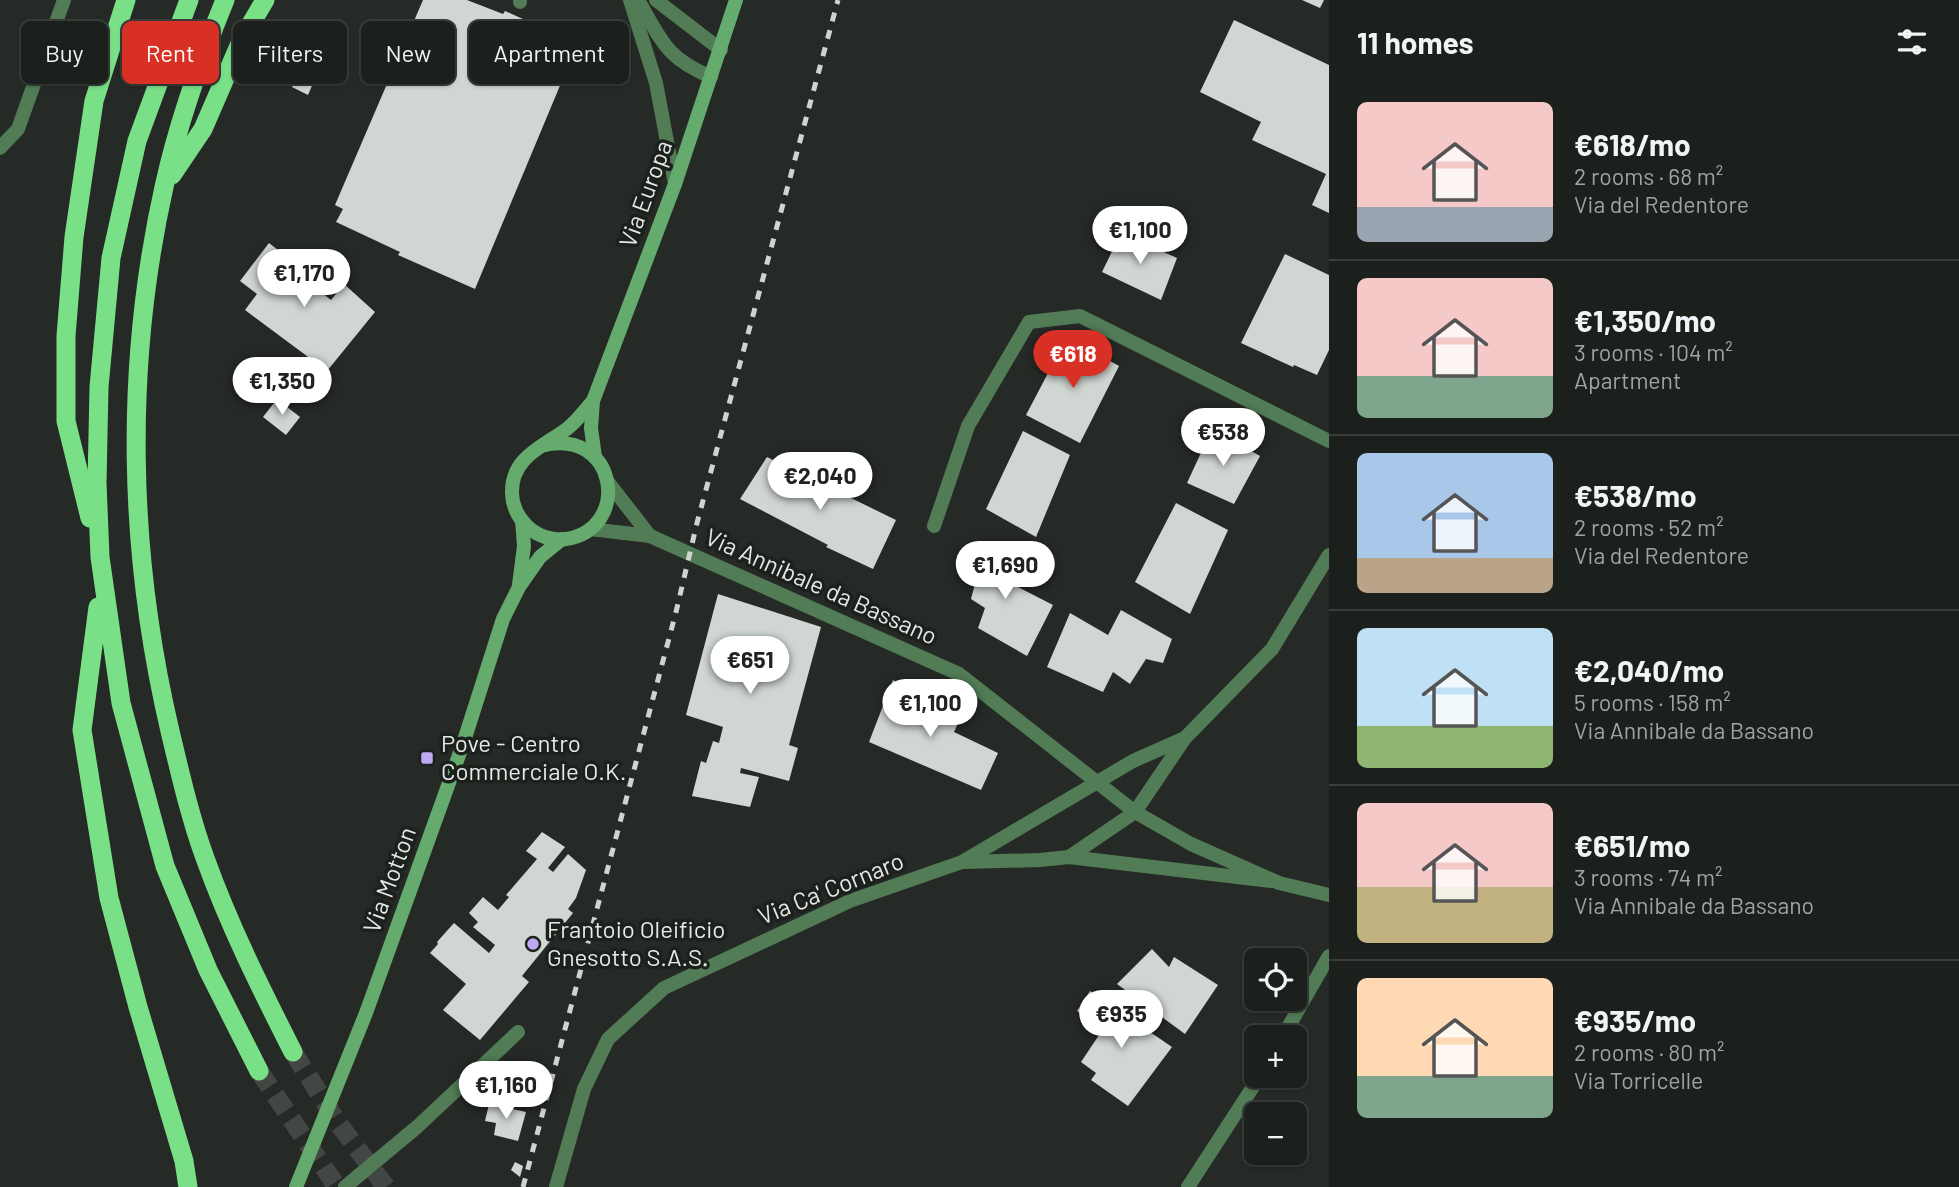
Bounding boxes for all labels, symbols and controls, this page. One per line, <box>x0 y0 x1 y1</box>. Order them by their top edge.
chip: Buy <box>21 21 108 84</box>
chip: Rent <box>122 21 219 84</box>
chip: Filters <box>233 21 347 84</box>
chip: New <box>361 21 455 84</box>
chip: Apartment <box>469 21 629 84</box>
icon: filters <box>1893 23 1931 61</box>
text: 11 homes <box>1357 24 1474 60</box>
text: €618/mo <box>1574 126 1691 162</box>
icon: home <box>1413 130 1497 214</box>
street label: Via Europa <box>612 136 677 251</box>
text: 2 rooms · 68 m² <box>1574 162 1723 190</box>
text: Via del Redentore <box>1574 190 1749 218</box>
pin: €1,100 <box>1083 206 1197 266</box>
text: €1,100 <box>1108 215 1172 243</box>
pin: €1,170 <box>247 250 361 309</box>
text: €1,170 <box>273 258 335 286</box>
text: €1,350/mo <box>1574 302 1716 338</box>
icon: home <box>1413 306 1497 390</box>
pin: €618 <box>1032 330 1114 390</box>
text: 3 rooms · 104 m² <box>1574 338 1733 366</box>
text: €618 <box>1049 339 1097 367</box>
pin: €1,350 <box>225 358 339 417</box>
text: €1,350 <box>249 366 315 394</box>
text: Apartment <box>1574 366 1681 394</box>
pin: €538 <box>1182 408 1264 468</box>
text: €538 <box>1197 417 1249 445</box>
pin: €2,040 <box>763 452 877 512</box>
text: €2,040 <box>783 461 857 489</box>
text: €538/mo <box>1574 477 1697 513</box>
icon: home <box>1413 481 1497 565</box>
text: 2 rooms · 52 m² <box>1574 513 1724 541</box>
street label: Via Annibale da Bassano <box>701 521 942 650</box>
text: Via del Redentore <box>1574 541 1749 569</box>
pin: €1,690 <box>948 542 1062 601</box>
text: €1,690 <box>972 550 1038 578</box>
pin: €651 <box>709 636 791 696</box>
text: €651 <box>726 645 774 673</box>
text: €2,040/mo <box>1574 652 1724 688</box>
icon: home <box>1413 656 1497 740</box>
pin: €1,100 <box>873 680 987 739</box>
text: €1,100 <box>898 688 962 716</box>
text: 5 rooms · 158 m² <box>1574 688 1731 716</box>
text: Via Annibale da Bassano <box>1574 716 1814 744</box>
place label: Pove - Centro Commerciale O.K. <box>441 728 626 785</box>
marker: Pove - Centro Commerciale O.K. <box>419 750 435 766</box>
street label: Via Motton <box>356 823 421 936</box>
text: €651/mo <box>1574 827 1691 863</box>
icon: home <box>1413 831 1497 915</box>
street label: Via Ca' Cornaro <box>753 845 908 930</box>
text: 3 rooms · 74 m² <box>1574 863 1723 891</box>
text: Via Annibale da Bassano <box>1574 891 1814 919</box>
place label: Frantoio Oleificio Gnesotto S.A.S. <box>547 914 725 971</box>
marker: Frantoio Oleificio Gnesotto S.A.S. <box>525 936 541 952</box>
map controls <box>1244 948 1307 1165</box>
button: locate <box>1244 948 1307 1011</box>
pin: €935 <box>1080 990 1162 1050</box>
text: €935 <box>1095 999 1147 1027</box>
text: €935/mo <box>1574 1002 1696 1038</box>
icon: home <box>1413 1006 1497 1090</box>
button: + <box>1244 1025 1307 1088</box>
text: 2 rooms · 80 m² <box>1574 1038 1724 1066</box>
pin: €1,160 <box>449 1062 563 1121</box>
text: Via Torricelle <box>1574 1066 1703 1094</box>
text: €1,160 <box>475 1070 537 1098</box>
button: − <box>1244 1102 1307 1165</box>

